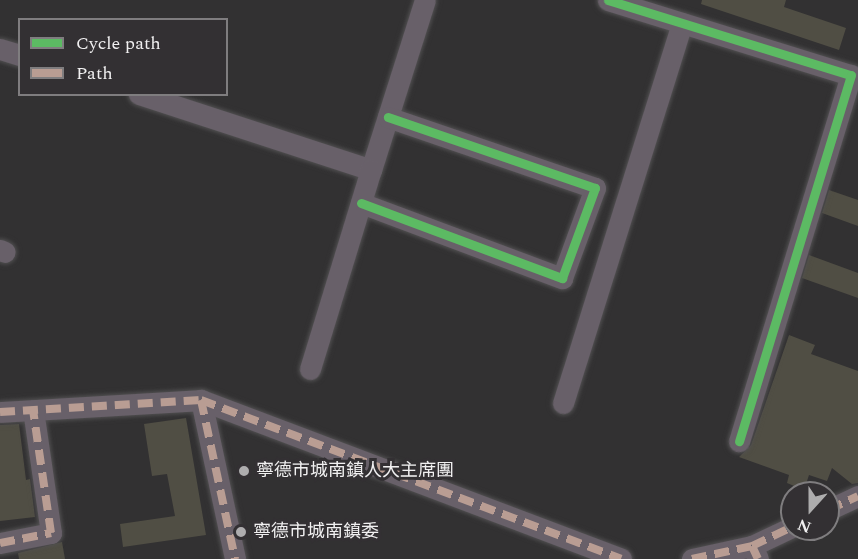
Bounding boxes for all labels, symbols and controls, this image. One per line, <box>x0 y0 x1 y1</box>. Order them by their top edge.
legend <box>18 18 228 96</box>
text: Cycle path <box>76 30 161 57</box>
text: Path <box>76 60 113 87</box>
place label: 寧德市城南鎮人大主席團 <box>256 460 454 482</box>
marker: 寧德市城南鎮人大主席團 <box>237 464 251 478</box>
north arrow <box>780 481 840 541</box>
text: N <box>794 512 815 539</box>
place label: 寧德市城南鎮委 <box>253 521 379 543</box>
marker: 寧德市城南鎮委 <box>234 525 248 539</box>

